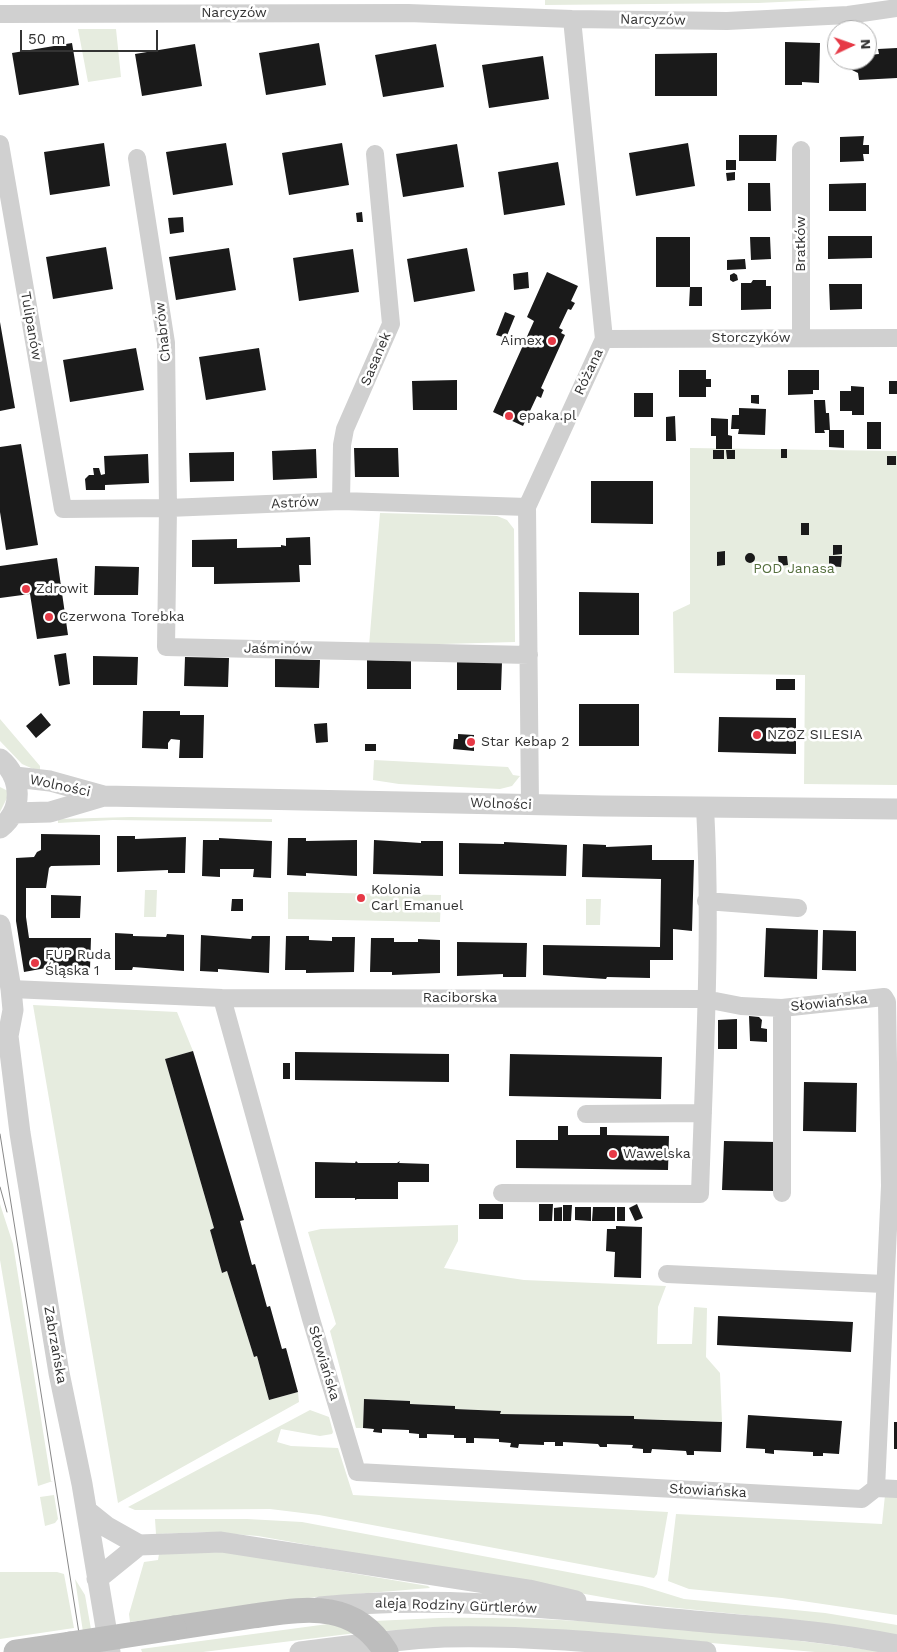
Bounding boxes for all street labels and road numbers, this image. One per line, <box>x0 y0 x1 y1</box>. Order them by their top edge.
street label: Narcyzów <box>201 5 267 21</box>
street label: Narcyzów <box>620 11 686 29</box>
street label: Bratków <box>793 216 809 272</box>
street label: Tulipanów <box>17 290 45 362</box>
street label: Chabrów <box>151 301 175 363</box>
street label: Sasanek <box>357 330 395 388</box>
street label: Storczyków <box>712 330 790 346</box>
street label: Różana <box>571 346 607 398</box>
street label: Astrów <box>271 493 319 513</box>
street label: Jaśminów <box>244 640 312 658</box>
street label: Wolności <box>28 771 92 801</box>
street label: Wolności <box>470 795 532 813</box>
street label: Raciborska <box>423 990 497 1006</box>
street label: Słowiańska <box>790 991 868 1015</box>
street label: Zabrzańska <box>40 1305 70 1385</box>
street label: Słowiańska <box>305 1323 343 1403</box>
street label: Słowiańska <box>669 1481 747 1501</box>
street label: aleja Rodziny Gürtlerów <box>375 1595 537 1617</box>

